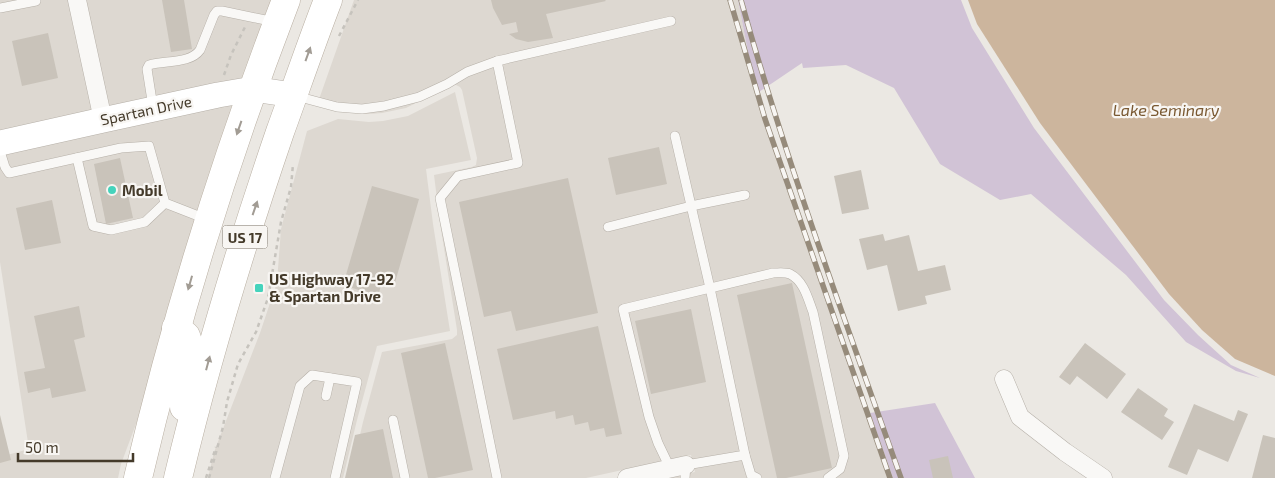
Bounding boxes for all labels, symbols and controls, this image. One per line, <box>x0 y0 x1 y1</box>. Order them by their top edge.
one-way arrow <box>304 46 312 61</box>
street label: Spartan Drive <box>99 92 193 128</box>
water label: Lake Seminary <box>1113 100 1220 120</box>
one-way arrow <box>235 121 243 136</box>
place label: Mobil <box>122 181 163 199</box>
marker: Mobil <box>106 184 118 196</box>
one-way arrow <box>252 200 259 215</box>
road number: US 17 <box>222 226 268 248</box>
place label: US Highway 17-92 & Spartan Drive <box>269 270 394 305</box>
one-way arrow <box>185 275 193 290</box>
marker: US Highway 17-92 & Spartan Drive <box>253 282 265 294</box>
one-way arrow <box>204 356 212 371</box>
scale bar <box>18 430 132 462</box>
text: 50 m <box>25 438 59 456</box>

